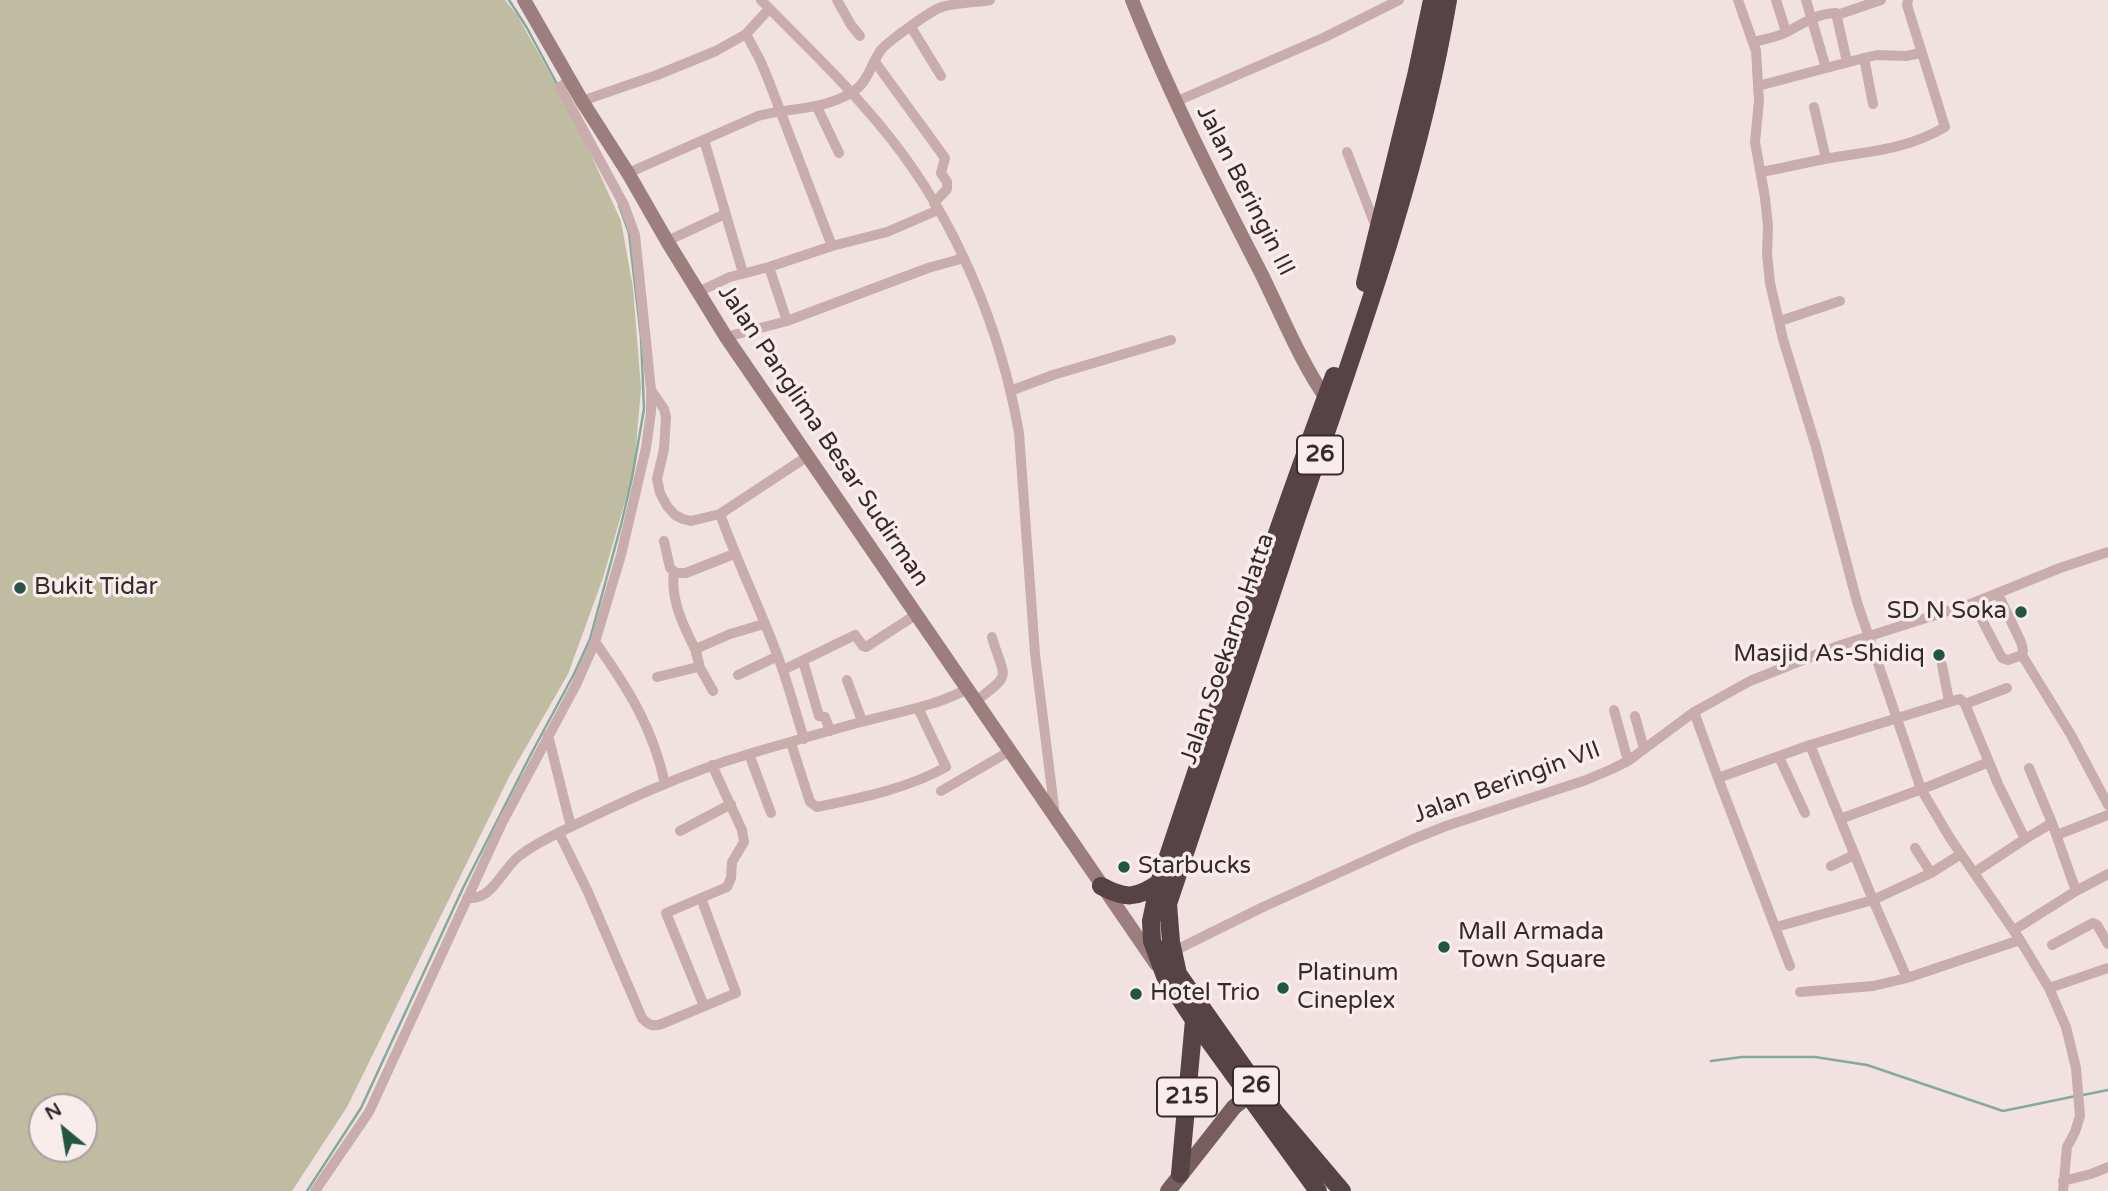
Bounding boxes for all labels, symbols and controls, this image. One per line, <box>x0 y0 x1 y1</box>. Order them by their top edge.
street label: Jalan Beringin III <box>1190 101 1300 281</box>
street label: Jalan Panglima Besar Sudirman <box>711 280 935 592</box>
road number: 26 <box>1297 436 1343 475</box>
street label: Jalan Soekarno Hatta <box>1175 530 1281 768</box>
place label: Bukit Tidar <box>34 574 158 602</box>
marker: Bukit Tidar <box>12 580 28 596</box>
place label: SD N Soka <box>1887 598 2007 626</box>
marker: SD N Soka <box>2013 604 2029 620</box>
place label: Masjid As-Shidiq <box>1733 641 1925 669</box>
marker: Masjid As-Shidiq <box>1931 647 1947 663</box>
street label: Jalan Beringin VII <box>1409 736 1605 830</box>
place label: Starbucks <box>1138 853 1251 881</box>
marker: Starbucks <box>1116 859 1132 875</box>
place label: Mall Armada Town Square <box>1458 919 1606 975</box>
marker: Mall Armada Town Square <box>1436 939 1452 955</box>
place label: Platinum Cineplex <box>1297 960 1398 1016</box>
place label: Hotel Trio <box>1150 980 1260 1008</box>
marker: Platinum Cineplex <box>1275 980 1291 996</box>
marker: Hotel Trio <box>1128 986 1144 1002</box>
road number: 26 <box>1233 1066 1279 1106</box>
road number: 215 <box>1157 1078 1217 1116</box>
north arrow <box>28 1093 98 1163</box>
text: N <box>41 1098 66 1125</box>

